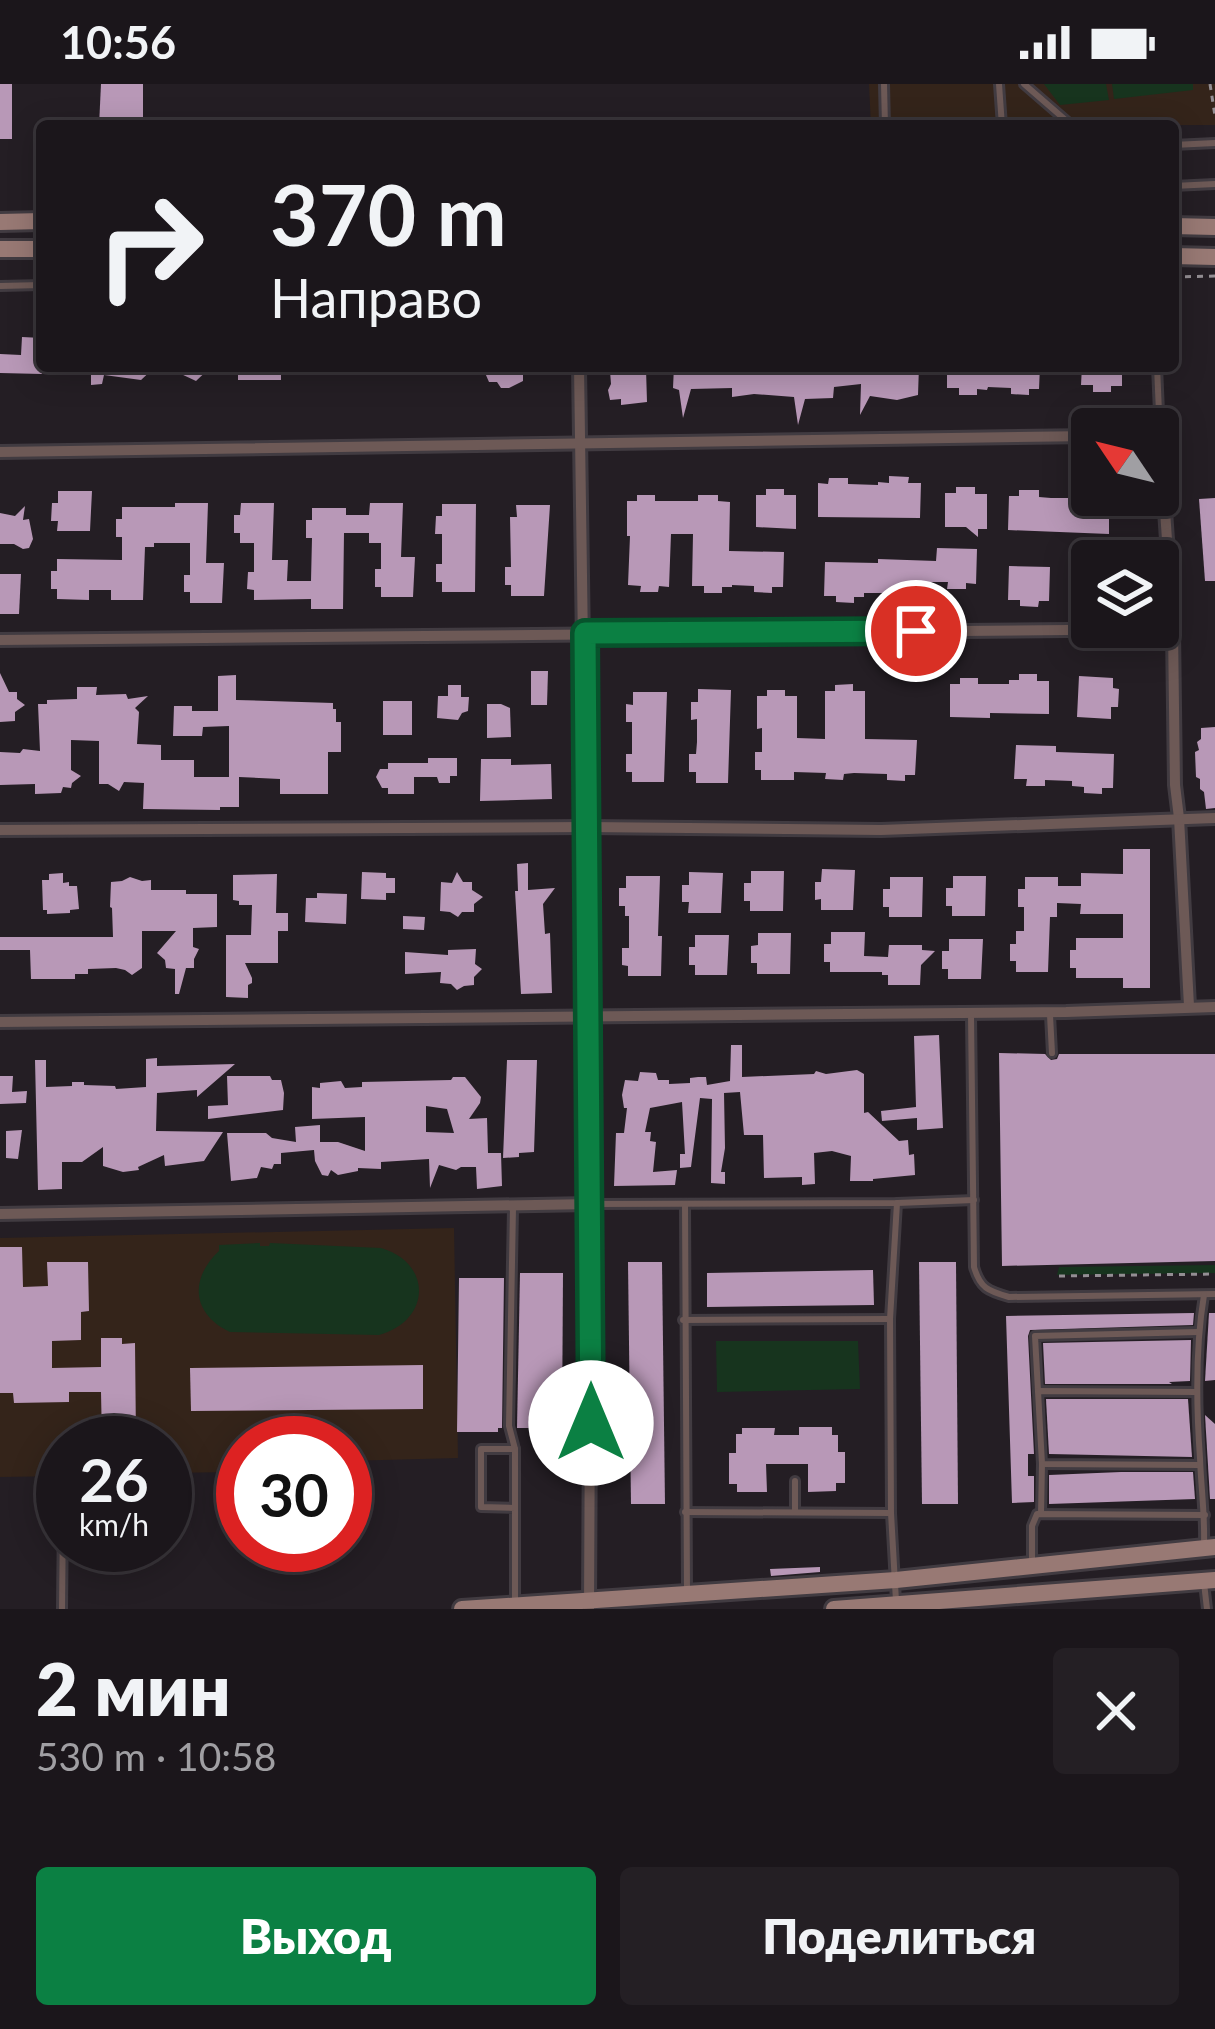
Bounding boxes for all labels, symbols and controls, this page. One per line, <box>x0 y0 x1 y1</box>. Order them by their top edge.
text: 10:56 <box>60 15 176 69</box>
text: 370 m <box>270 163 507 264</box>
icon: right <box>72 168 228 324</box>
text: Направо <box>270 265 482 330</box>
north arrow <box>1071 408 1179 516</box>
map controls <box>1071 408 1179 648</box>
button: layers <box>1071 540 1179 648</box>
pin <box>865 580 967 682</box>
icon: arrive <box>883 598 949 664</box>
position arrow <box>528 1360 654 1486</box>
speed limit sign: 30 <box>216 1416 372 1572</box>
text: 26 <box>79 1443 149 1515</box>
text: km/h <box>79 1506 149 1542</box>
text: 2 мин <box>36 1645 231 1731</box>
button: close <box>1053 1648 1179 1774</box>
text: 530 m · 10:58 <box>36 1733 276 1779</box>
button: Выход <box>36 1867 596 2005</box>
button: Поделиться <box>620 1867 1179 2005</box>

